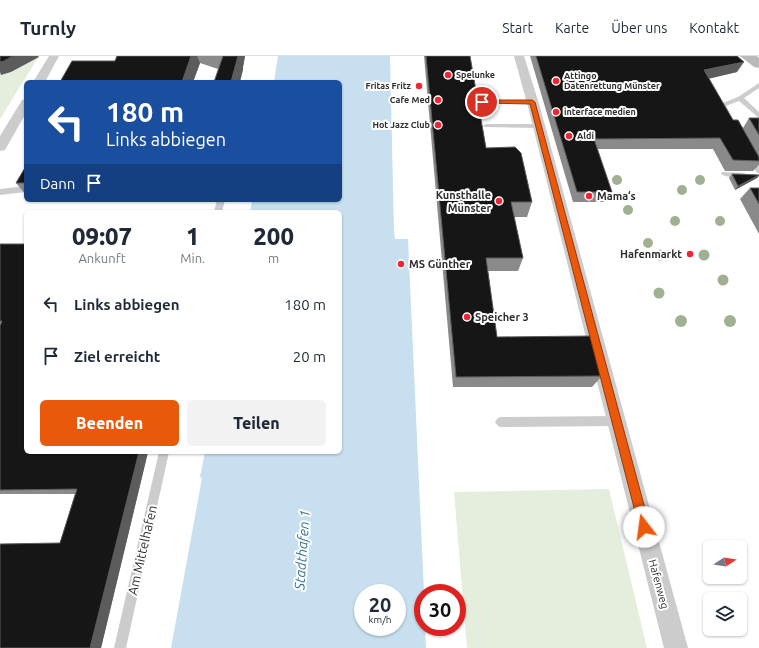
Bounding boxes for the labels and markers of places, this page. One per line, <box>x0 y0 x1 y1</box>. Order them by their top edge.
marker: Spelunke <box>443 70 453 80</box>
place label: Spelunke <box>456 70 495 80</box>
place label: Attingo Datenrettung Münster <box>564 71 660 91</box>
marker: Attingo Datenrettung Münster <box>551 76 561 86</box>
place label: Fritas Fritz <box>366 81 412 91</box>
marker: Fritas Fritz <box>414 81 424 91</box>
pin <box>465 85 499 119</box>
place label: Cafe Med <box>390 95 430 105</box>
marker: Cafe Med <box>433 95 443 105</box>
marker: interface medien <box>551 107 561 117</box>
place label: interface medien <box>564 107 636 117</box>
place label: Hot Jazz Club <box>372 120 430 130</box>
marker: Hot Jazz Club <box>433 120 443 130</box>
marker: Aldi <box>564 131 574 141</box>
place label: Aldi <box>577 131 594 141</box>
place label: Kunsthalle Münster <box>436 189 491 214</box>
place label: Mama‘s <box>597 190 636 202</box>
marker: Mama‘s <box>584 191 594 201</box>
marker: Kunsthalle Münster <box>494 196 504 206</box>
place label: Hafenmarkt <box>620 248 682 260</box>
marker: Hafenmarkt <box>685 249 695 259</box>
place label: MS Günther <box>409 258 471 270</box>
marker: MS Günther <box>396 259 406 269</box>
place label: Speicher 3 <box>475 311 529 323</box>
marker: Speicher 3 <box>462 312 472 322</box>

